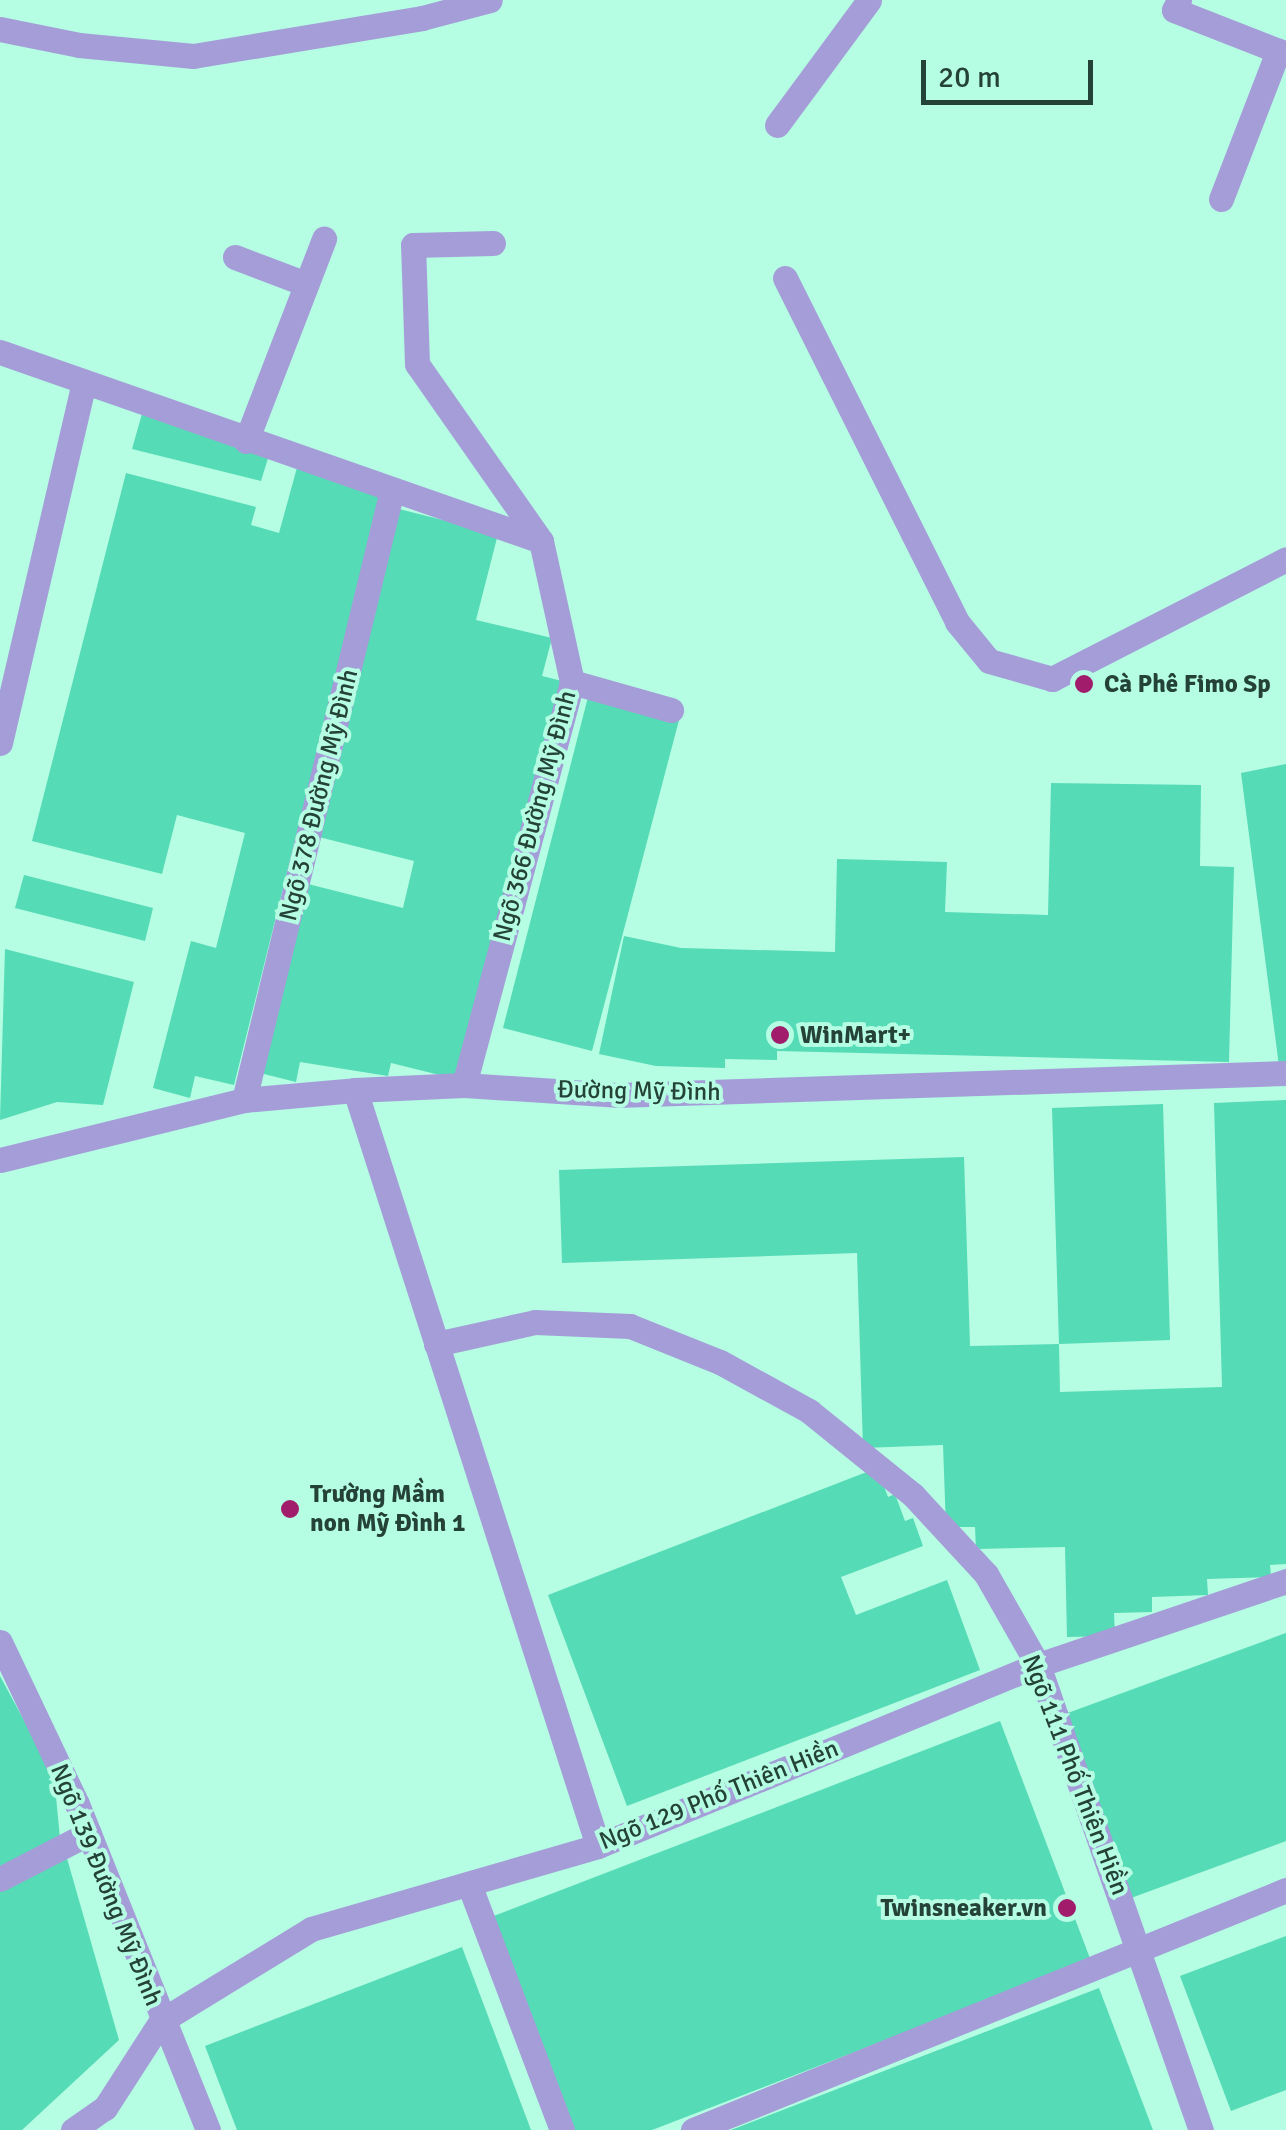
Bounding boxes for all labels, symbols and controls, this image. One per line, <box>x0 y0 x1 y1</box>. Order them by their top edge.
scale bar <box>926 40 1098 102</box>
text: 20 m <box>938 59 1001 96</box>
street label: Ngõ 378 Đường Mỹ Đình <box>273 666 365 924</box>
place label: Cà Phê Fimo Sp <box>1104 669 1271 699</box>
marker: Cà Phê Fimo Sp <box>1073 673 1095 695</box>
street label: Ngõ 366 Đường Mỹ Đình <box>487 687 583 945</box>
place label: WinMart+ <box>800 1020 911 1050</box>
marker: WinMart+ <box>769 1024 791 1046</box>
street label: Đường Mỹ Đình <box>557 1075 721 1107</box>
place label: Trường Mầm non Mỹ Đình 1 <box>310 1480 465 1539</box>
marker: Trường Mầm non Mỹ Đình 1 <box>279 1498 301 1520</box>
street label: Ngõ 111 Phố Thiên Hiền <box>1015 1651 1135 1899</box>
street label: Ngõ 129 Phố Thiên Hiền <box>595 1733 843 1857</box>
street label: Ngõ 139 Đường Mỹ Đình <box>44 1760 168 2010</box>
place label: Twinsneaker.vn <box>880 1893 1047 1923</box>
marker: Twinsneaker.vn <box>1056 1897 1078 1919</box>

